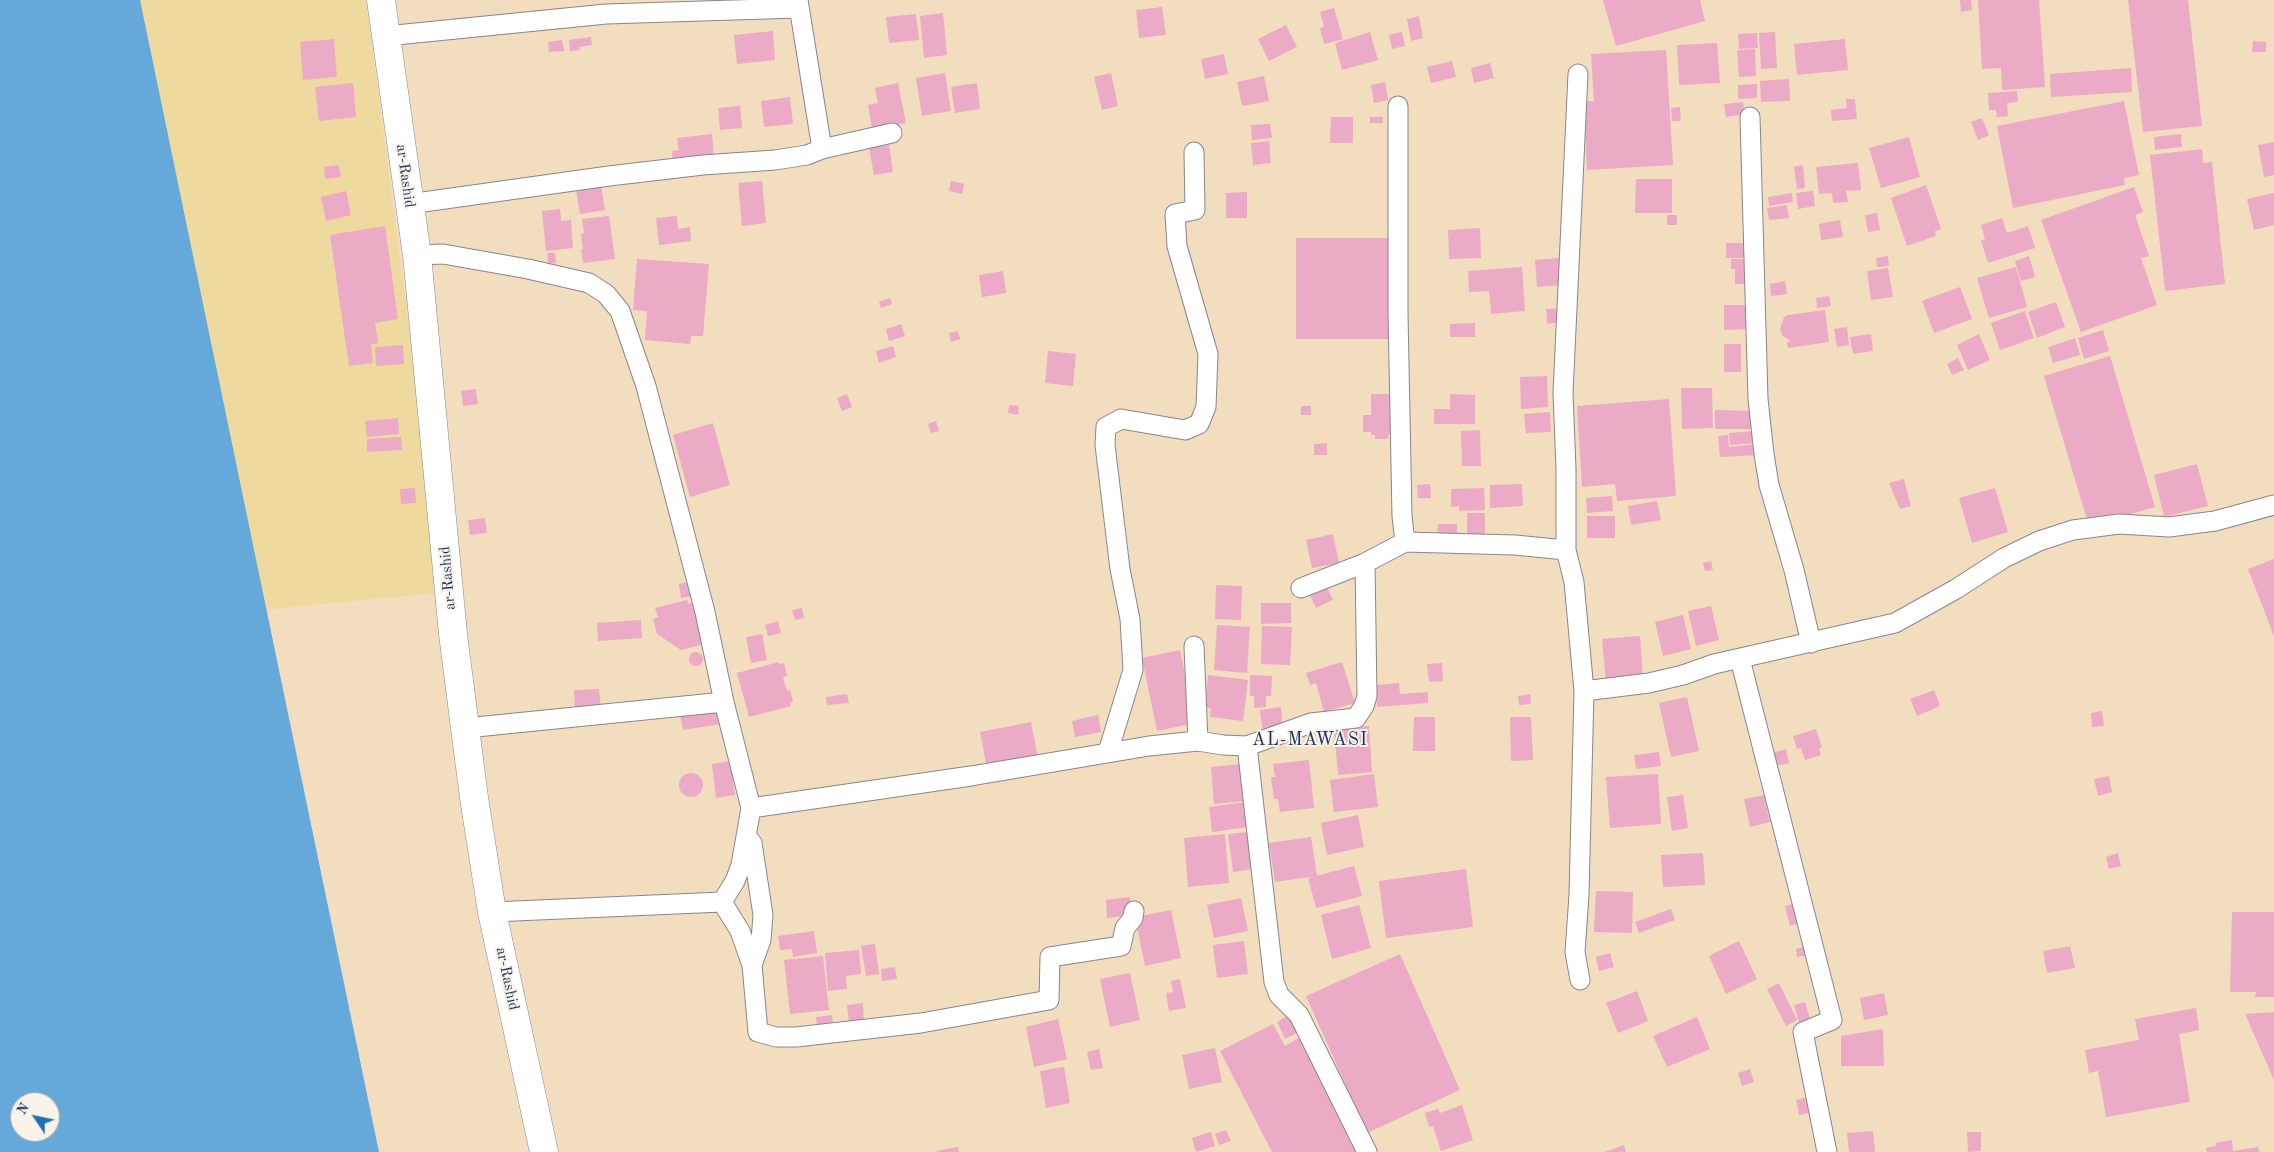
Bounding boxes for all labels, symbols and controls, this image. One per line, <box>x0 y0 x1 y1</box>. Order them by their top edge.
street label: ar-Rashid <box>392 143 418 209</box>
street label: ar-Rashid <box>436 545 460 611</box>
district label: AL-MAWASI <box>1251 729 1369 751</box>
street label: ar-Rashid <box>492 946 522 1012</box>
north arrow <box>10 1092 60 1142</box>
text: N <box>15 1101 32 1118</box>

